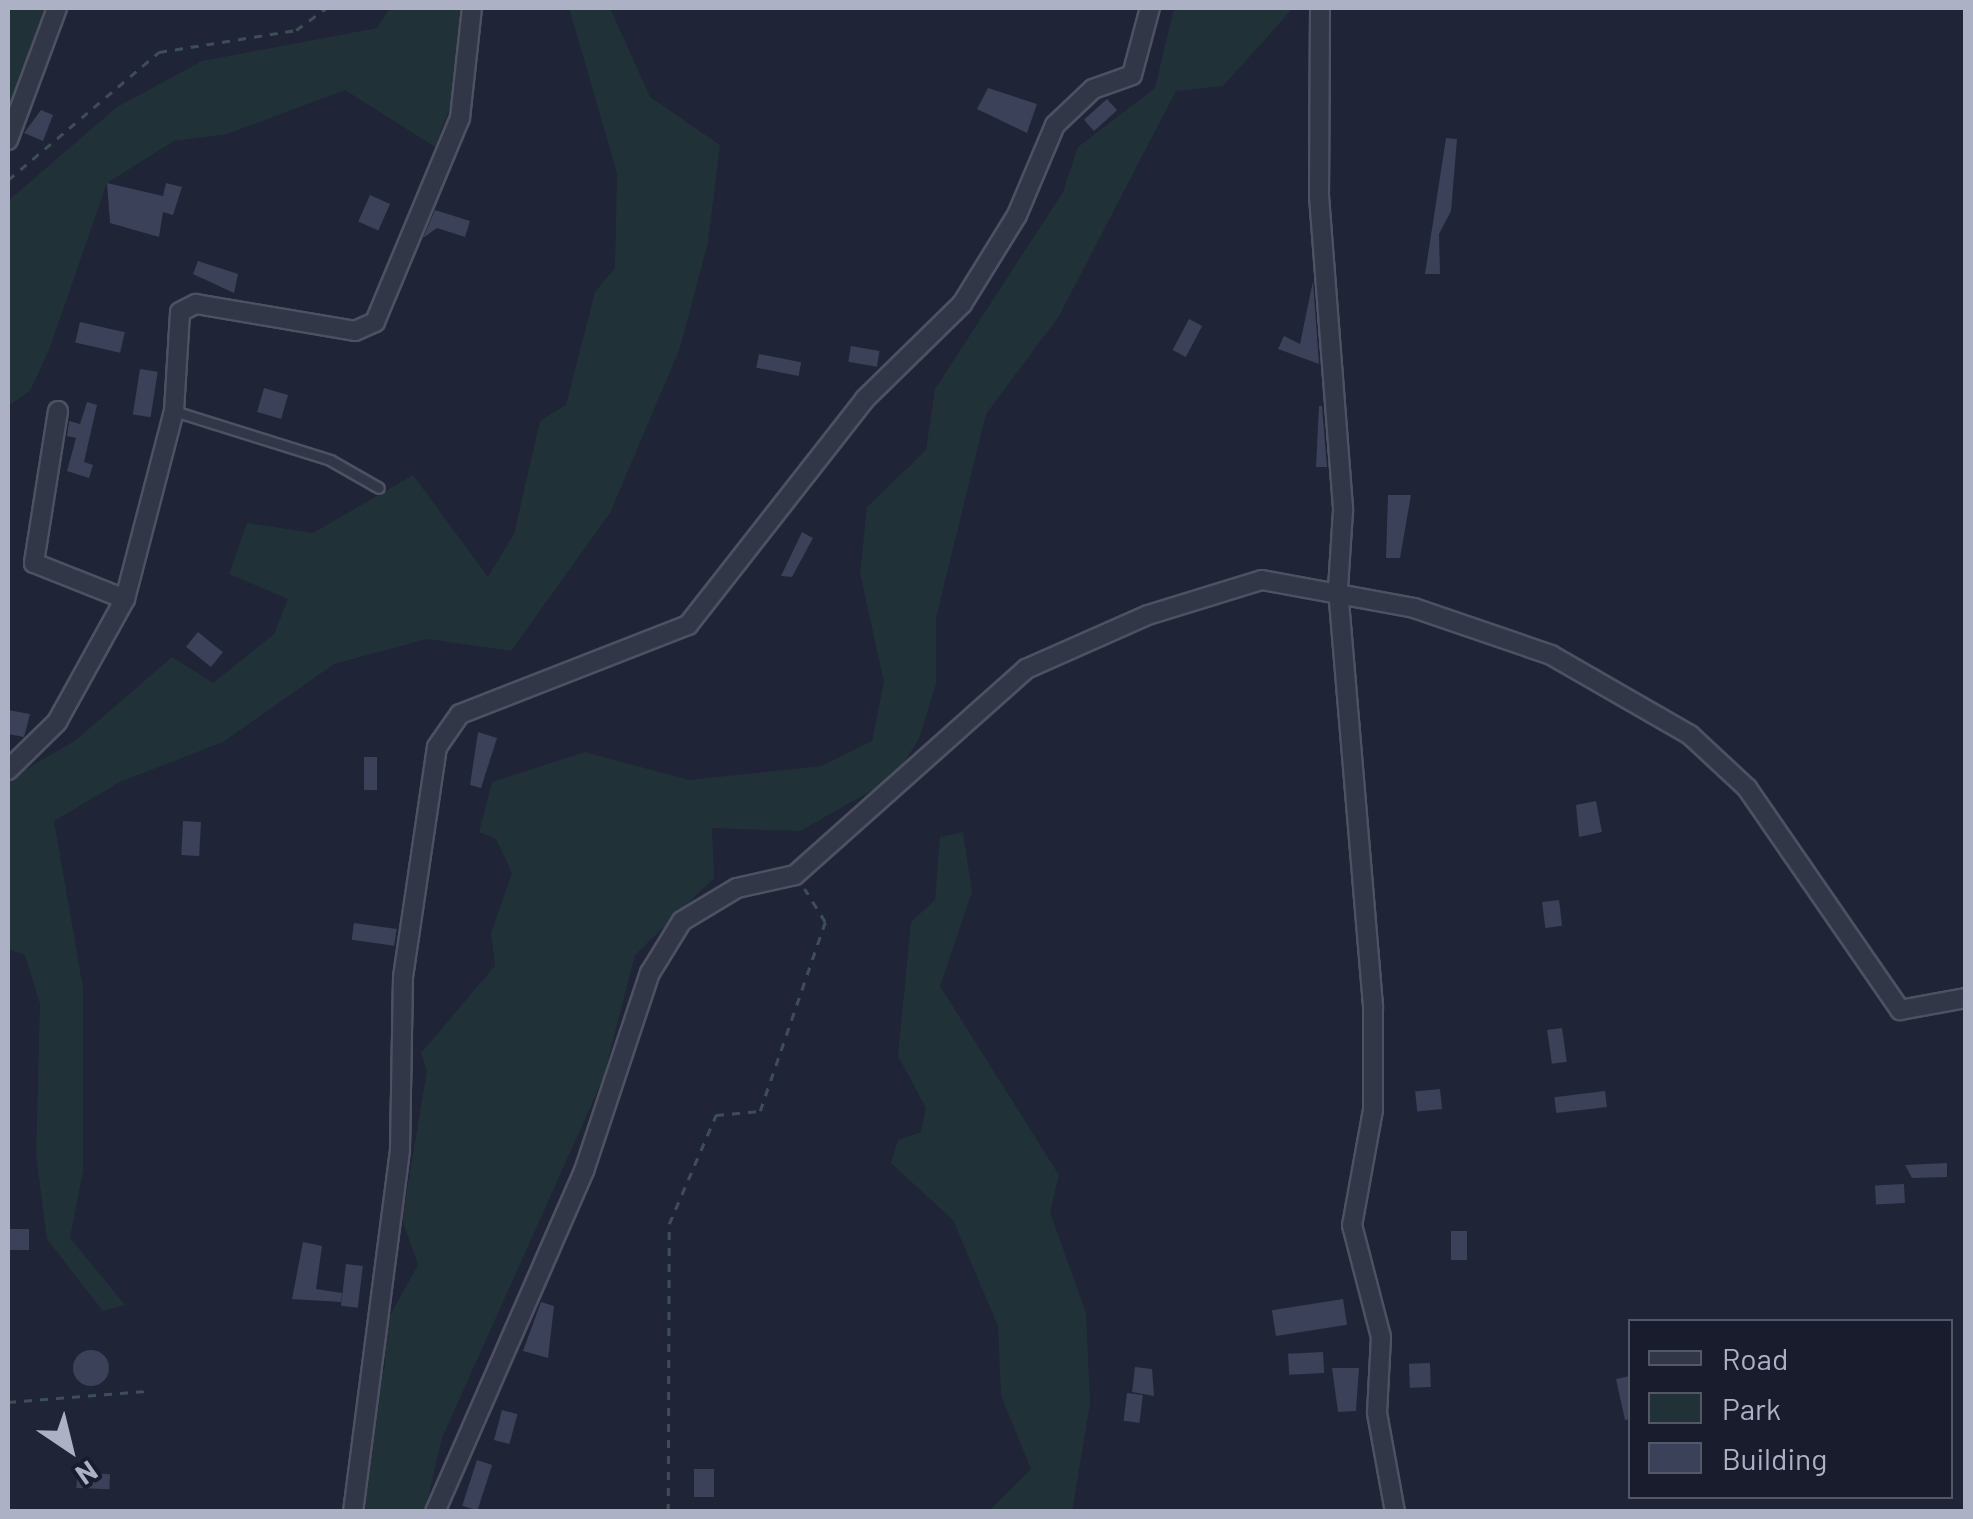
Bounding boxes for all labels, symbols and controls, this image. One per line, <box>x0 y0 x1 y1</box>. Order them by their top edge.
legend <box>1628 1319 1953 1499</box>
text: Road <box>1722 1340 1788 1376</box>
text: Park <box>1722 1390 1781 1426</box>
north arrow <box>20 1399 120 1499</box>
text: Building <box>1722 1440 1827 1476</box>
text: N <box>70 1454 105 1493</box>

